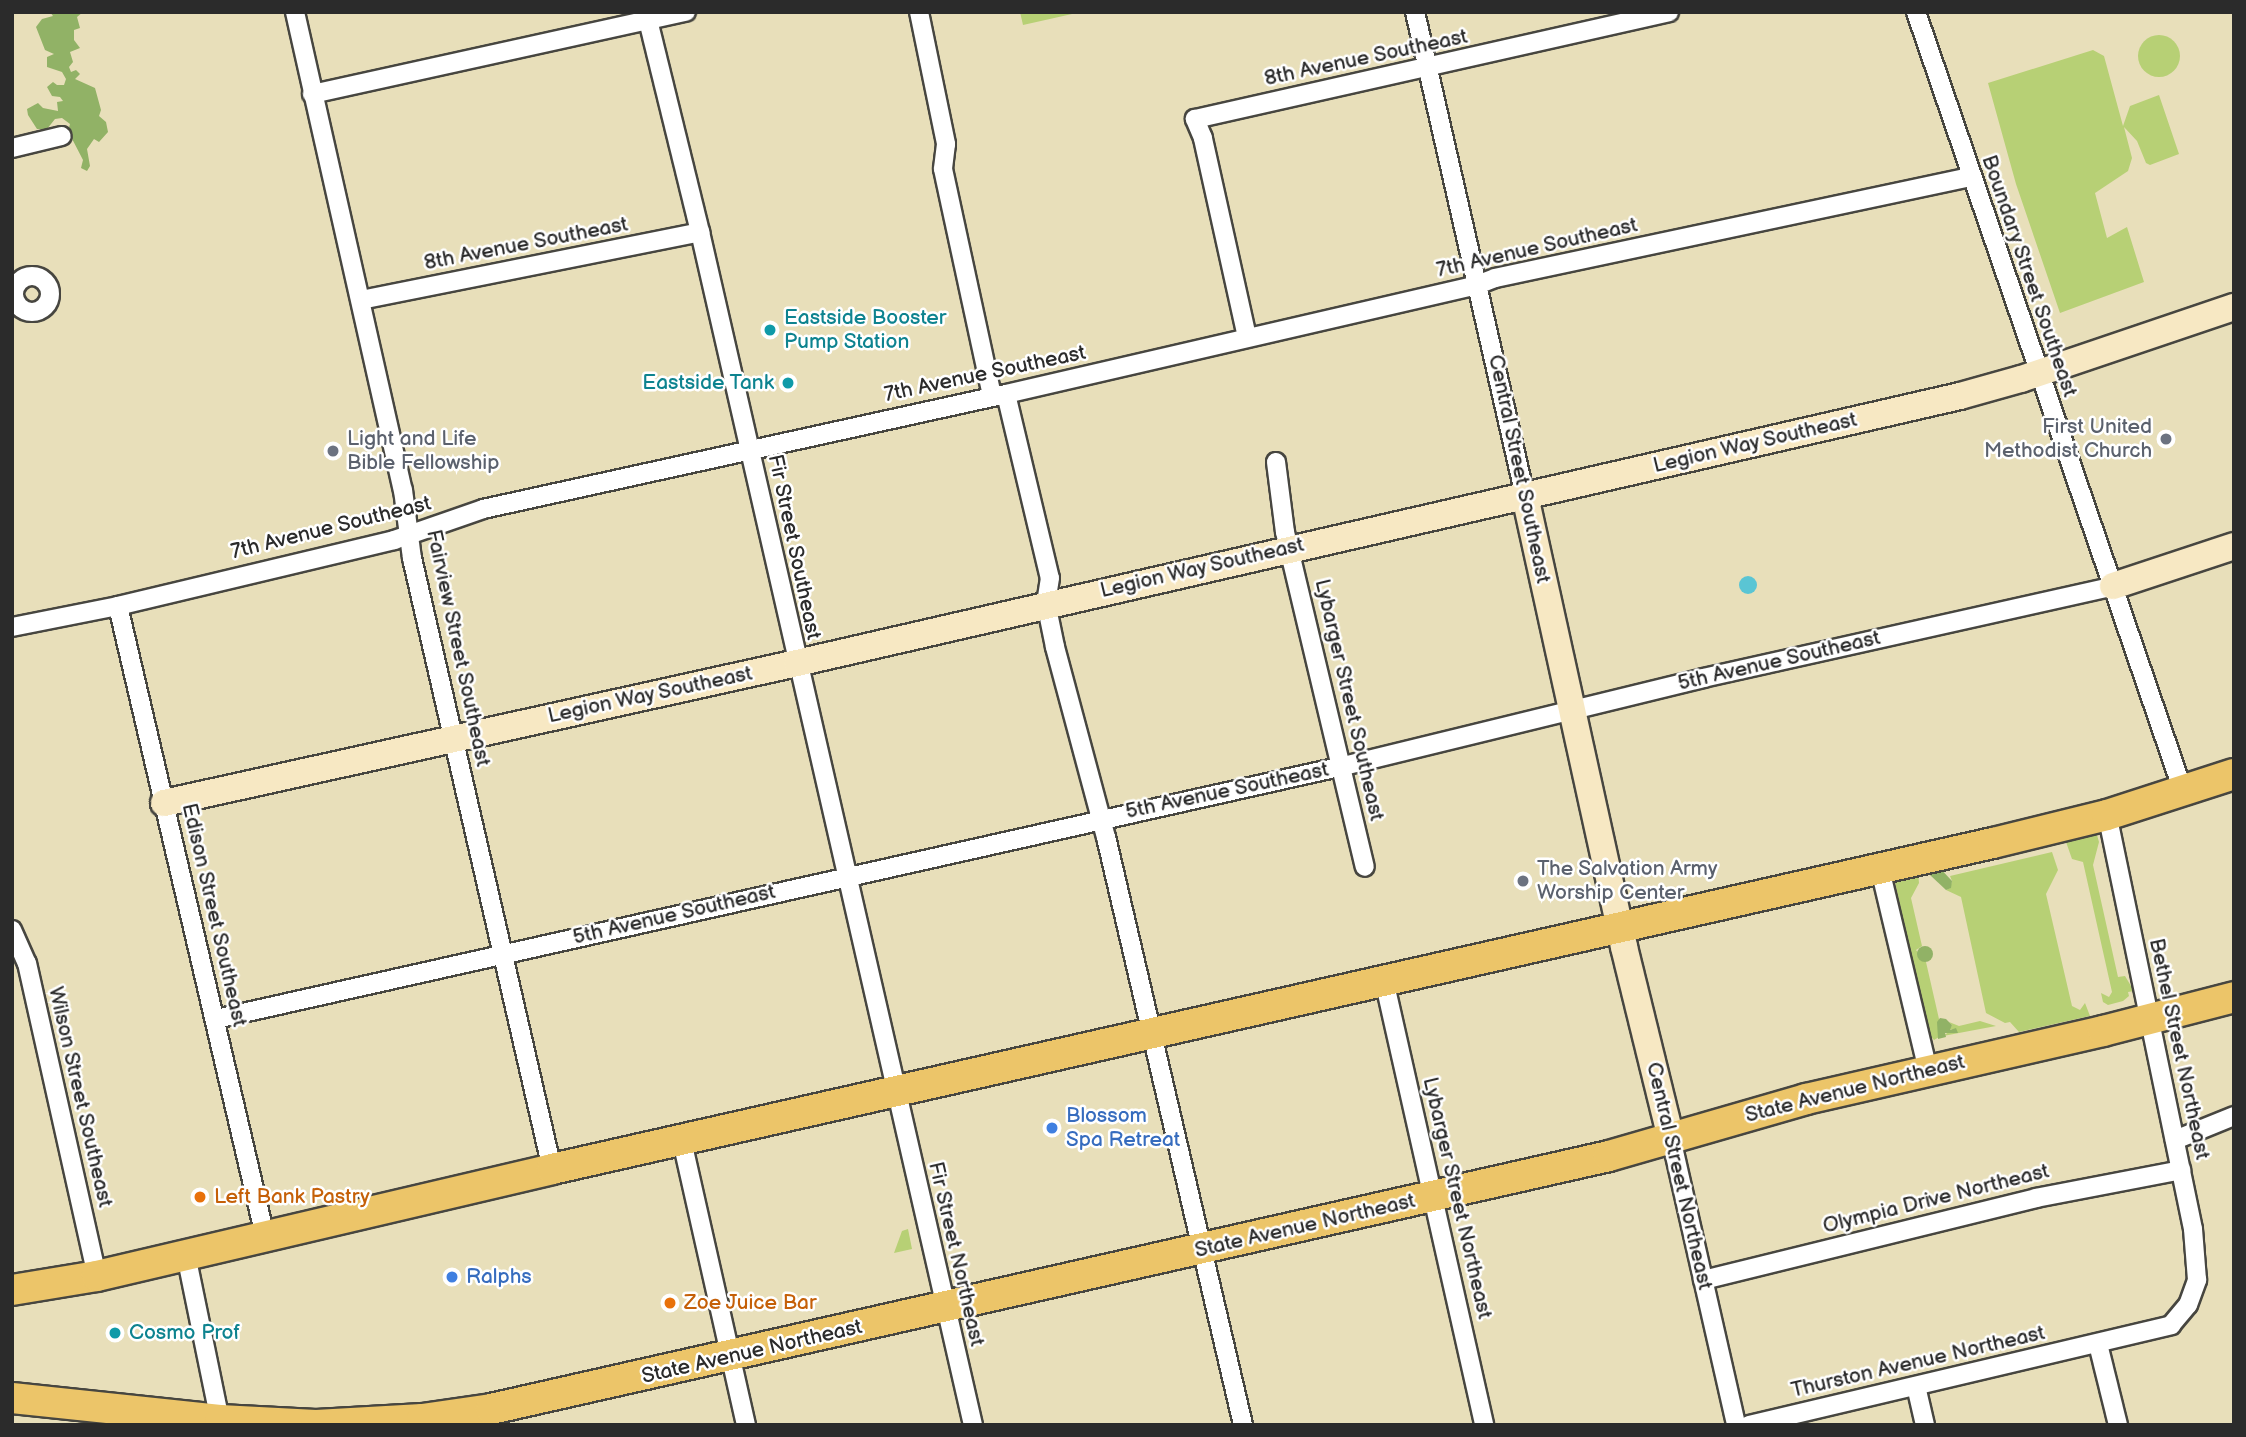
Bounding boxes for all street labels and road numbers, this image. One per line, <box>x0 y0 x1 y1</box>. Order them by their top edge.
street label: 8th Avenue Southeast <box>1262 24 1470 92</box>
street label: Boundary Street Southeast <box>1975 151 2083 401</box>
street label: 8th Avenue Southeast <box>422 212 630 276</box>
street label: 7th Avenue Southeast <box>1434 213 1640 283</box>
street label: 7th Avenue Southeast <box>882 340 1088 408</box>
street label: Central Street Southeast <box>1482 352 1556 586</box>
street label: Legion Way Southeast <box>1649 407 1861 479</box>
street label: Fir Street Southeast <box>762 452 826 642</box>
street label: 7th Avenue Southeast <box>228 491 434 565</box>
street label: Fairview Street Southeast <box>421 527 495 769</box>
street label: Legion Way Southeast <box>1096 532 1308 604</box>
street label: Lybarger Street Southeast <box>1309 576 1389 824</box>
street label: 5th Avenue Southeast <box>1675 625 1883 697</box>
street label: Legion Way Southeast <box>544 661 756 729</box>
street label: 5th Avenue Southeast <box>1123 757 1331 825</box>
street label: Edison Street Southeast <box>176 800 252 1030</box>
street label: 5th Avenue Southeast <box>570 879 778 951</box>
street label: Bethel Street Northeast <box>2143 936 2215 1162</box>
street label: Wilson Street Southeast <box>42 984 118 1210</box>
street label: State Avenue Northeast <box>1743 1050 1967 1128</box>
street label: Central Street Northeast <box>1640 1060 1718 1292</box>
street label: Lybarger Street Northeast <box>1417 1075 1497 1321</box>
street label: Fir Street Northeast <box>922 1159 990 1349</box>
street label: Olympia Drive Northeast <box>1820 1159 2052 1239</box>
street label: State Avenue Northeast <box>1192 1188 1418 1264</box>
street label: State Avenue Northeast <box>639 1314 865 1390</box>
street label: Thurston Avenue Northeast <box>1789 1321 2047 1403</box>

